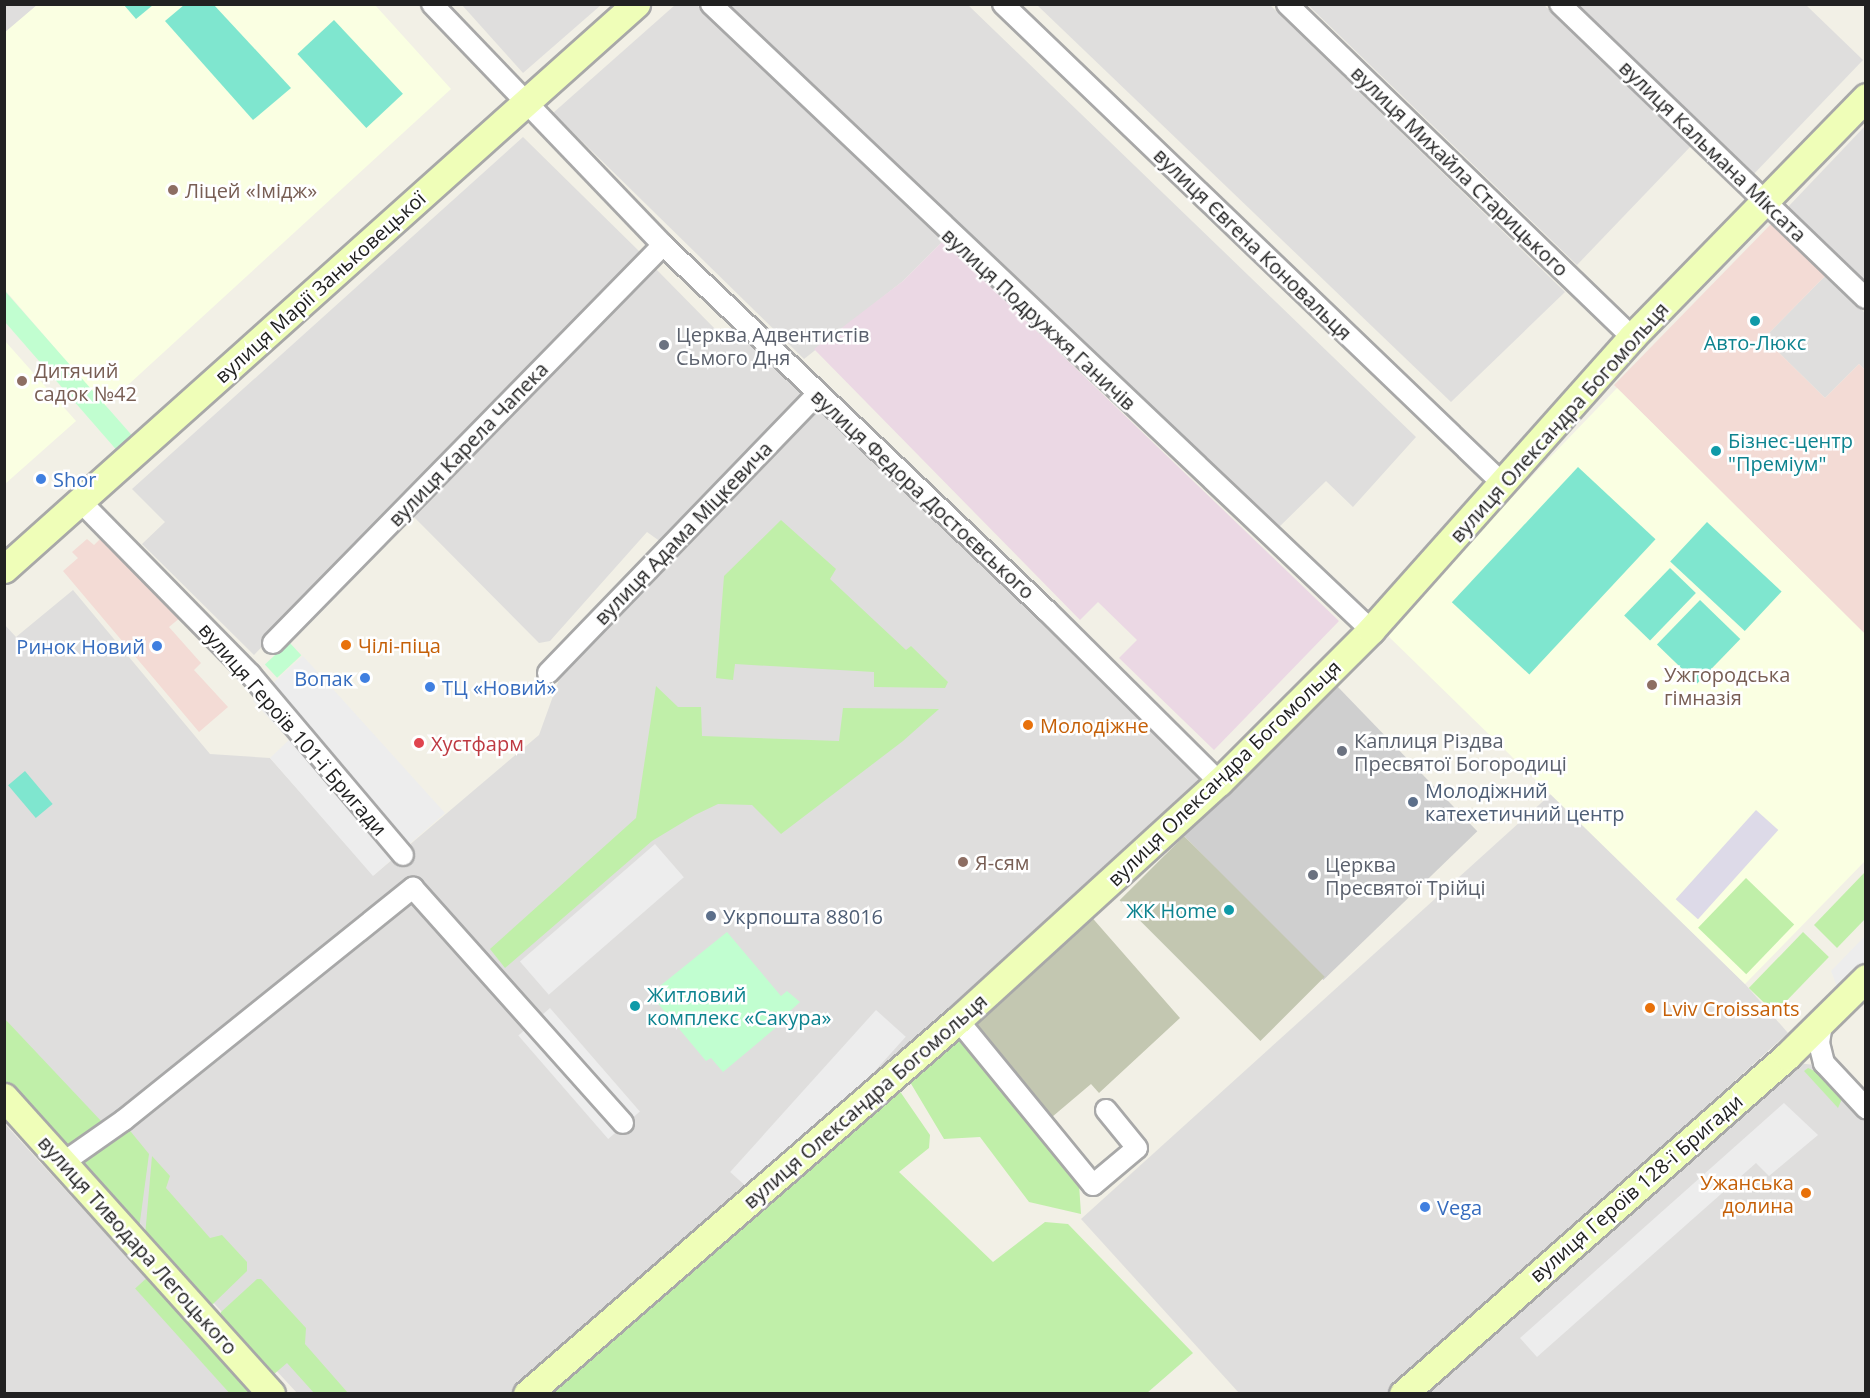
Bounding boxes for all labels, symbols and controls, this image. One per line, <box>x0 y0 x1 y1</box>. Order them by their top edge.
street label: вулиця Кальмана Міксата <box>1615 55 1811 247</box>
street label: вулиця Михайла Старицького <box>1346 61 1574 281</box>
street label: вулиця Євгена Коновальця <box>1149 143 1357 345</box>
place label: Ліцей «Імідж» <box>185 178 317 202</box>
marker: Ліцей «Імідж» <box>166 183 180 197</box>
street label: вулиця Марії Заньковецької <box>210 186 430 388</box>
street label: вулиця Подружжя Ганичів <box>937 223 1141 415</box>
street label: вулиця Олександра Богомольця <box>1445 297 1673 547</box>
marker: Авто-Люкс <box>1748 314 1762 328</box>
place label: Церква Адвентистів Сьмого Дня <box>676 322 870 369</box>
place label: Авто-Люкс <box>1704 330 1806 354</box>
marker: Церква Адвентистів Сьмого Дня <box>657 338 671 352</box>
street label: вулиця Карела Чапека <box>383 357 553 531</box>
place label: Дитячий садок №42 <box>34 358 137 405</box>
marker: Дитячий садок №42 <box>15 374 29 388</box>
street label: вулиця Федора Достоєвського <box>807 384 1039 604</box>
place label: Бізнес-центр "Преміум" <box>1728 428 1853 475</box>
street label: вулиця Адама Міцкевича <box>589 436 777 630</box>
marker: Бізнес-центр "Преміум" <box>1709 444 1723 458</box>
place label: Shor <box>53 467 96 491</box>
marker: Shor <box>34 472 48 486</box>
street label: вулиця Героїв 101-ї Бригади <box>194 618 392 840</box>
place label: Чілі-піца <box>358 633 441 657</box>
place label: Ринок Новий <box>16 634 145 658</box>
marker: Чілі-піца <box>339 638 353 652</box>
marker: Ринок Новий <box>150 639 164 653</box>
street label: вулиця Олександра Богомольця <box>1102 655 1346 891</box>
place label: Ужгородська гімназія <box>1664 662 1790 709</box>
place label: Вопак <box>294 666 353 690</box>
marker: Вопак <box>358 671 372 685</box>
place label: ТЦ «Новий» <box>442 675 556 699</box>
marker: Ужгородська гімназія <box>1645 678 1659 692</box>
marker: ТЦ «Новий» <box>423 680 437 694</box>
place label: Молодіжне <box>1040 713 1149 737</box>
marker: Молодіжне <box>1021 718 1035 732</box>
place label: Каплиця Різдва Пресвятої Богородиці <box>1354 728 1567 775</box>
place label: Хустфарм <box>431 731 524 755</box>
marker: Хустфарм <box>412 736 426 750</box>
marker: Каплиця Різдва Пресвятої Богородиці <box>1335 744 1349 758</box>
place label: Молодіжний катехетичний центр <box>1425 778 1624 825</box>
marker: Молодіжний катехетичний центр <box>1406 795 1420 809</box>
place label: Я-сям <box>975 850 1029 874</box>
place label: Церква Пресвятої Трійці <box>1325 852 1485 899</box>
marker: Я-сям <box>956 855 970 869</box>
marker: Церква Пресвятої Трійці <box>1306 868 1320 882</box>
place label: ЖК Home <box>1126 898 1217 922</box>
marker: ЖК Home <box>1222 903 1236 917</box>
place label: Укрпошта 88016 <box>723 904 883 928</box>
marker: Укрпошта 88016 <box>704 909 718 923</box>
place label: Житловий комплекс «Сакура» <box>647 982 831 1029</box>
street label: вулиця Олександра Богомольця <box>738 989 992 1213</box>
place label: Lviv Croissants <box>1662 996 1800 1020</box>
marker: Житловий комплекс «Сакура» <box>628 999 642 1013</box>
marker: Lviv Croissants <box>1643 1001 1657 1015</box>
street label: вулиця Героїв 128-ї Бригади <box>1525 1089 1747 1287</box>
street label: вулиця Тиводара Легоцького <box>33 1131 243 1359</box>
place label: Ужанська долина <box>1700 1170 1794 1217</box>
marker: Ужанська долина <box>1799 1186 1813 1200</box>
place label: Vega <box>1437 1195 1482 1219</box>
marker: Vega <box>1418 1200 1432 1214</box>

